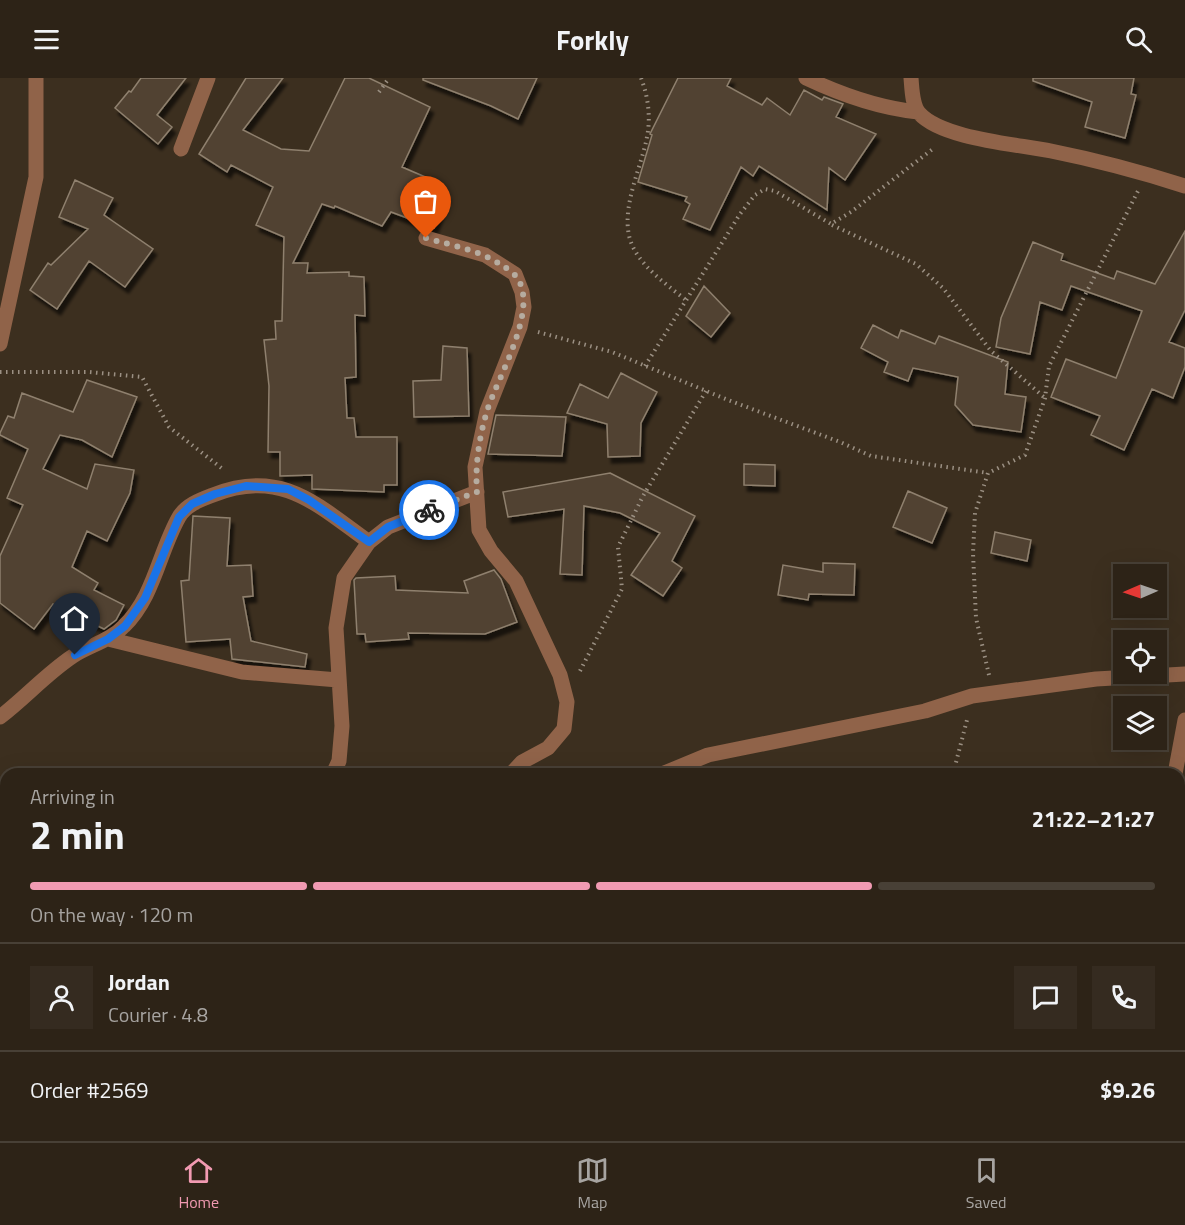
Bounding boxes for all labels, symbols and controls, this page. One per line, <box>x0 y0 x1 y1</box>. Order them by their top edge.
text: Forkly <box>556 19 629 60</box>
icon: menu <box>30 23 63 56</box>
icon: search <box>1122 23 1155 56</box>
pin <box>400 176 451 238</box>
icon: bag <box>409 185 442 218</box>
courier <box>399 480 459 540</box>
icon: bike <box>413 494 446 527</box>
north arrow <box>1113 564 1167 618</box>
map controls <box>1113 564 1167 750</box>
pin <box>49 593 100 655</box>
icon: home <box>58 602 91 635</box>
button: locate <box>1113 630 1167 684</box>
button: layers <box>1113 696 1167 750</box>
text: Arriving in <box>30 781 115 812</box>
text: 21:22–21:27 <box>1032 802 1155 836</box>
text: 2 min <box>30 805 125 864</box>
text: On the way · 120 m <box>30 899 193 930</box>
text: Jordan <box>108 965 170 999</box>
button: person <box>30 966 93 1029</box>
button: chat <box>1014 966 1077 1029</box>
button: phone <box>1092 966 1155 1029</box>
text: Courier · 4.8 <box>108 999 208 1030</box>
text: Order #2569 <box>30 1073 149 1107</box>
text: $9.26 <box>1100 1073 1155 1107</box>
tab: Home <box>178 1154 219 1214</box>
tab: Map <box>576 1154 609 1214</box>
tab: Saved <box>966 1154 1007 1214</box>

